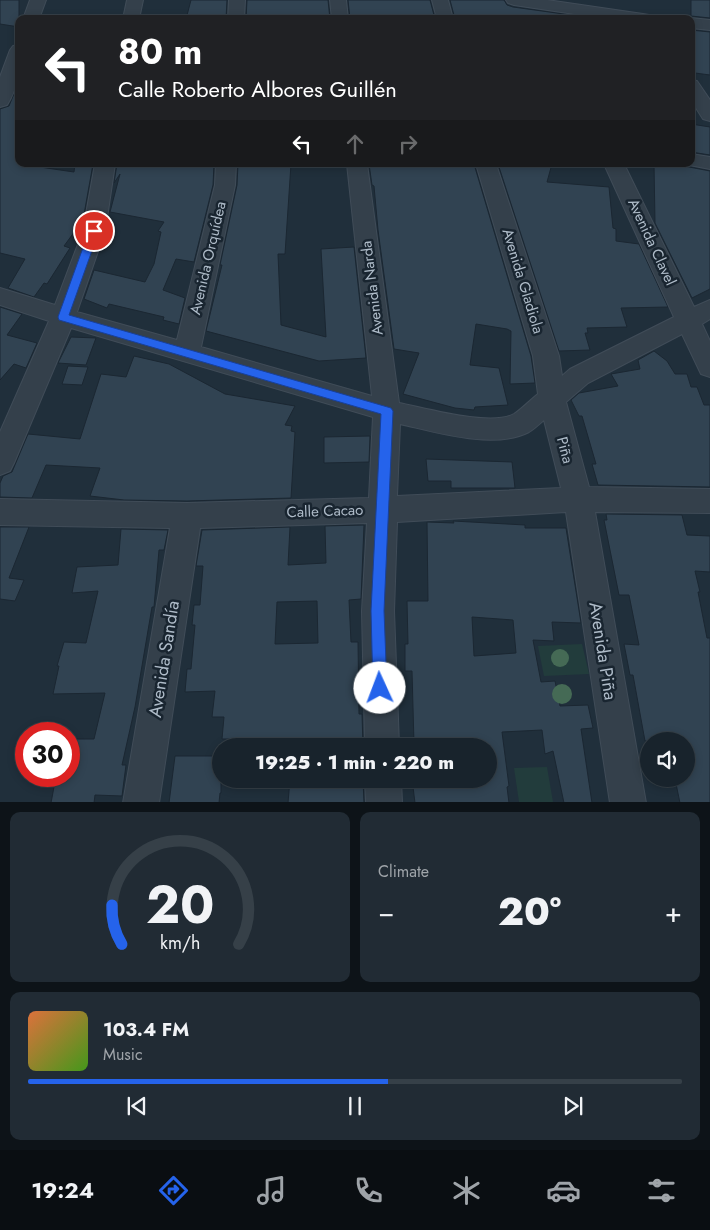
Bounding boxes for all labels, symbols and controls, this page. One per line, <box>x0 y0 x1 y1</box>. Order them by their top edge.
text: 80 m <box>118 27 202 77</box>
icon: left <box>35 35 100 100</box>
text: Calle Roberto Albores Guillén <box>118 73 397 105</box>
icon: left <box>288 130 316 158</box>
icon: ahead <box>341 130 369 158</box>
icon: right <box>394 130 422 158</box>
street label: Avenida Clavel <box>622 195 682 289</box>
street label: Avenida Orquídea <box>184 199 232 317</box>
pin <box>73 210 115 252</box>
icon: arrive <box>80 217 108 245</box>
street label: Avenida Gladiola <box>497 226 549 336</box>
street label: Avenida Narda <box>355 239 389 337</box>
street label: Piña <box>551 434 579 466</box>
street label: Calle Cacao <box>286 499 364 523</box>
street label: Avenida Sandía <box>142 599 186 719</box>
street label: Avenida Piña <box>582 600 624 702</box>
position arrow <box>353 661 405 713</box>
speed limit sign: 30 <box>15 722 80 787</box>
map controls <box>640 732 695 787</box>
button: sound <box>640 732 695 787</box>
text: 19:25 · 1 min · 220 m <box>255 749 454 776</box>
text: Climate <box>378 860 429 883</box>
text: 20 <box>146 867 214 943</box>
text: 20° <box>498 884 561 939</box>
text: − <box>378 892 395 933</box>
text: + <box>665 892 682 933</box>
text: km/h <box>160 930 200 956</box>
text: 103.4 FM <box>103 1016 189 1043</box>
text: Music <box>103 1043 143 1066</box>
icon: previous <box>123 1092 151 1120</box>
icon: pause <box>341 1092 369 1120</box>
icon: next <box>559 1092 587 1120</box>
icon: directions <box>156 1173 191 1208</box>
icon: music <box>254 1173 289 1208</box>
icon: phone <box>351 1173 386 1208</box>
icon: climate <box>449 1173 484 1208</box>
icon: car <box>546 1173 581 1208</box>
icon: filters <box>644 1173 679 1208</box>
text: 19:24 <box>31 1174 94 1206</box>

